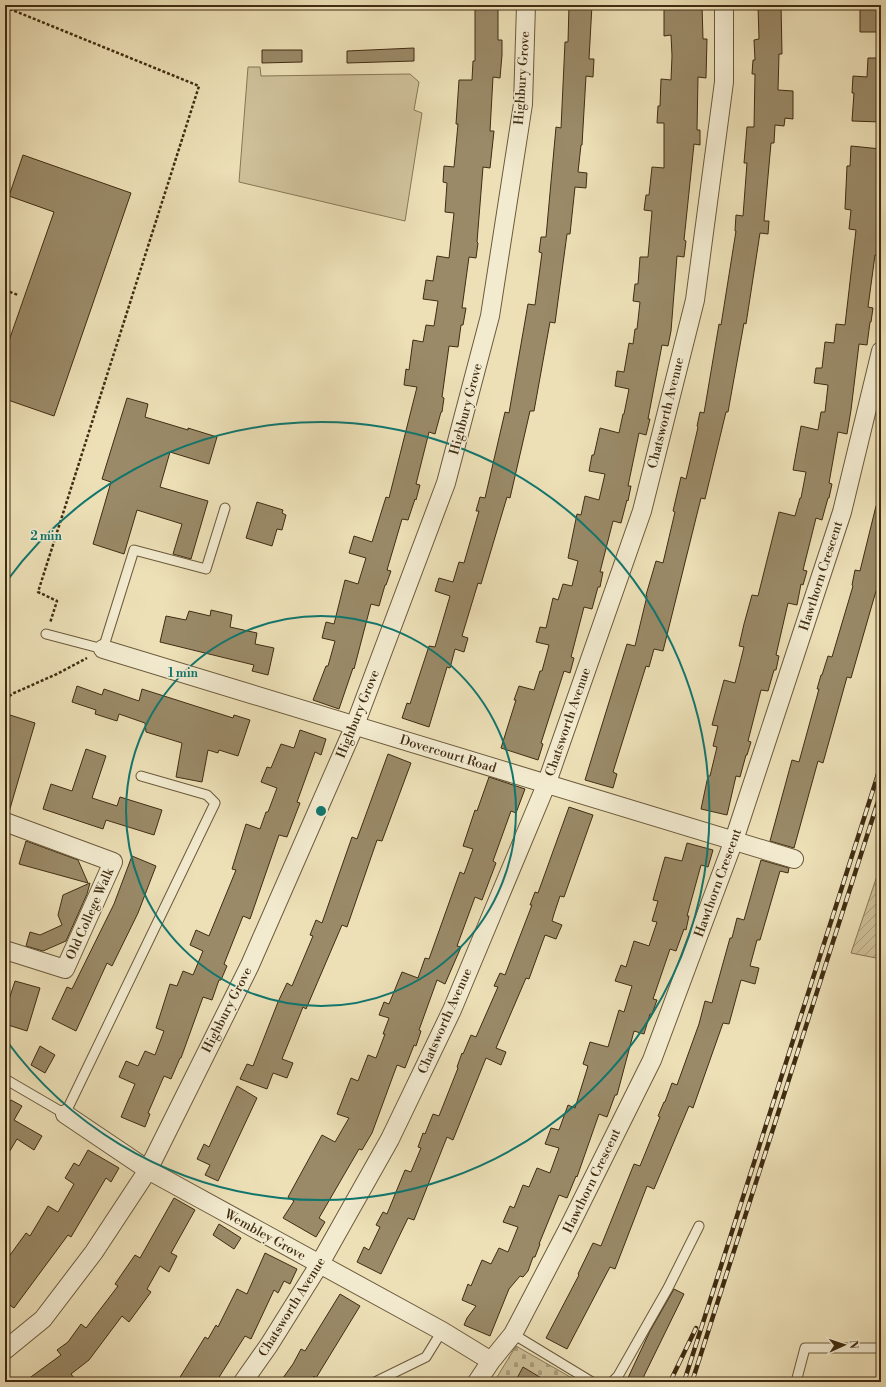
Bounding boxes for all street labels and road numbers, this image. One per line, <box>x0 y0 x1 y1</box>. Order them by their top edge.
street label: Highbury Grove <box>511 30 533 125</box>
street label: Chatsworth Avenue <box>644 355 688 470</box>
street label: Highbury Grove <box>446 361 486 456</box>
street label: Hawthorn Crescent <box>796 519 846 633</box>
street label: Chatsworth Avenue <box>542 665 594 778</box>
street label: Highbury Grove <box>333 667 383 761</box>
street label: Dovercourt Road <box>398 732 499 776</box>
street label: Hawthorn Crescent <box>691 826 745 939</box>
street label: Old College Walk <box>63 865 118 962</box>
street label: Highbury Grove <box>199 964 256 1056</box>
street label: Chatsworth Avenue <box>415 965 476 1076</box>
street label: Hawthorn Crescent <box>560 1126 624 1236</box>
street label: Wembley Grove <box>221 1206 309 1264</box>
street label: Chatsworth Avenue <box>255 1254 329 1360</box>

